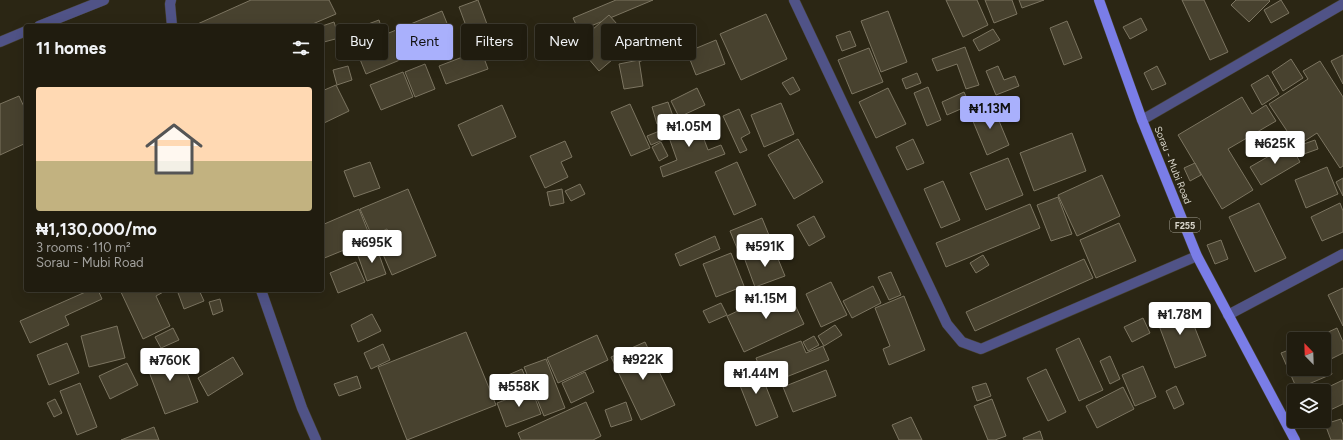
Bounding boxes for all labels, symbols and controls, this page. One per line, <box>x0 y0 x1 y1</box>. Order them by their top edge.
chip: Buy <box>336 24 388 60</box>
chip: Rent <box>396 24 453 60</box>
chip: Filters <box>461 24 527 60</box>
chip: New <box>535 24 593 60</box>
chip: Apartment <box>601 24 696 60</box>
icon: filters <box>290 37 312 59</box>
text: 11 homes <box>36 38 106 58</box>
pin: ₦1.13M <box>957 96 1023 130</box>
text: ₦1.13M <box>969 101 1011 116</box>
icon: home <box>138 113 210 185</box>
pin: ₦1.05M <box>656 114 722 148</box>
text: ₦1.05M <box>666 119 712 134</box>
street label: Sorau - Mubi Road <box>1151 124 1195 206</box>
pin: ₦625K <box>1247 131 1303 165</box>
text: ₦625K <box>1255 136 1295 151</box>
road number: F255 <box>1170 218 1200 232</box>
text: ₦1,130,000/mo <box>36 219 157 239</box>
pin: ₦695K <box>344 230 400 264</box>
pin: ₦591K <box>737 234 793 268</box>
text: ₦695K <box>352 235 392 250</box>
text: ₦591K <box>746 239 784 254</box>
text: 3 rooms · 110 m² <box>36 240 131 255</box>
text: Sorau - Mubi Road <box>36 255 144 270</box>
pin: ₦1.15M <box>733 286 799 320</box>
text: ₦1.15M <box>745 291 787 306</box>
pin: ₦1.78M <box>1147 302 1213 336</box>
text: ₦1.78M <box>1158 307 1202 322</box>
north arrow <box>1287 332 1331 376</box>
map controls <box>1287 332 1331 428</box>
pin: ₦922K <box>615 347 671 381</box>
pin: ₦760K <box>142 348 198 382</box>
text: ₦922K <box>623 352 663 367</box>
text: ₦760K <box>149 353 191 368</box>
pin: ₦1.44M <box>723 361 789 395</box>
text: ₦1.44M <box>733 366 779 381</box>
pin: ₦558K <box>491 374 547 408</box>
text: ₦558K <box>498 379 540 394</box>
button: layers <box>1287 384 1331 428</box>

